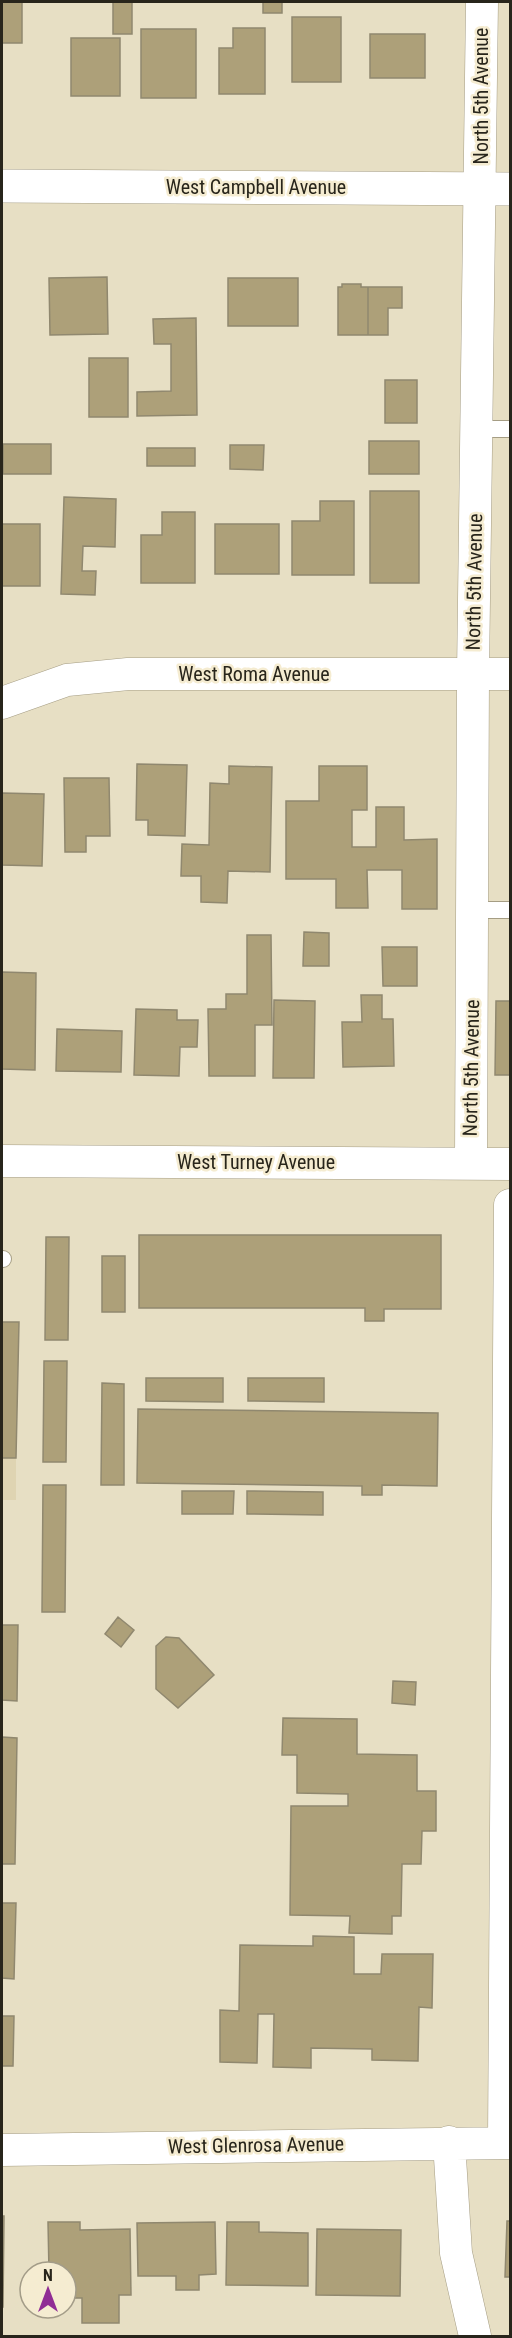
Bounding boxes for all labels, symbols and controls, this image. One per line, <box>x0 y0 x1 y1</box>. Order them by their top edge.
street label: North 5th Avenue <box>469 28 493 164</box>
street label: West Campbell Avenue <box>166 175 346 199</box>
street label: North 5th Avenue <box>461 513 487 651</box>
street label: West Roma Avenue <box>178 662 330 686</box>
street label: North 5th Avenue <box>458 999 484 1137</box>
street label: West Turney Avenue <box>177 1150 335 1174</box>
street label: West Glenrosa Avenue <box>168 2131 344 2159</box>
north arrow <box>18 2260 78 2320</box>
text: N <box>43 2266 53 2285</box>

